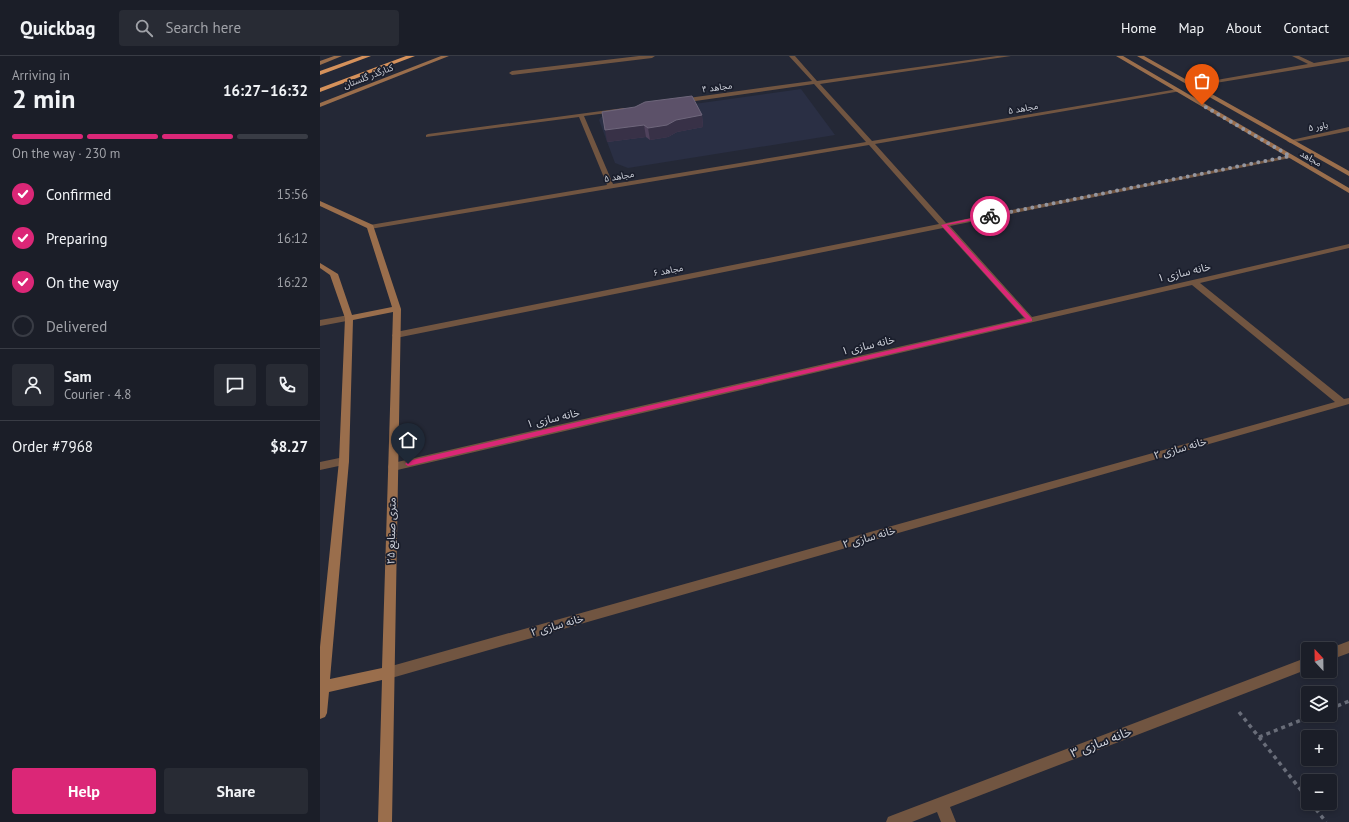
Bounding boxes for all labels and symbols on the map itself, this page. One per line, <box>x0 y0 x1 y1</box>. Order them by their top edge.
street label: کنارگذر گلستان <box>341 61 395 92</box>
pin <box>1185 64 1219 105</box>
street label: مجاهد ۴ <box>701 79 733 95</box>
street label: مجاهد ۵ <box>1007 100 1039 116</box>
street label: یاور ۵ <box>1307 119 1329 134</box>
street label: مجاهد <box>1298 147 1324 169</box>
street label: ۵ مجاهد <box>603 168 635 184</box>
courier <box>970 196 1010 236</box>
street label: خانه سازی ۱ <box>1156 259 1213 285</box>
street label: ۶ مجاهد <box>652 262 684 278</box>
street label: خانه سازی ۱ <box>840 332 897 358</box>
street label: خانه سازی ۱ <box>525 405 582 431</box>
pin <box>391 423 425 464</box>
street label: خانه سازی ۲ <box>1152 434 1209 462</box>
street label: ۲۵ متری صنایع <box>383 497 400 565</box>
street label: خانه سازی ۲ <box>841 523 898 551</box>
street label: خانه سازی ۲ <box>529 611 586 639</box>
north arrow <box>1301 642 1337 678</box>
street label: خانه سازی ۳ <box>1068 722 1134 761</box>

